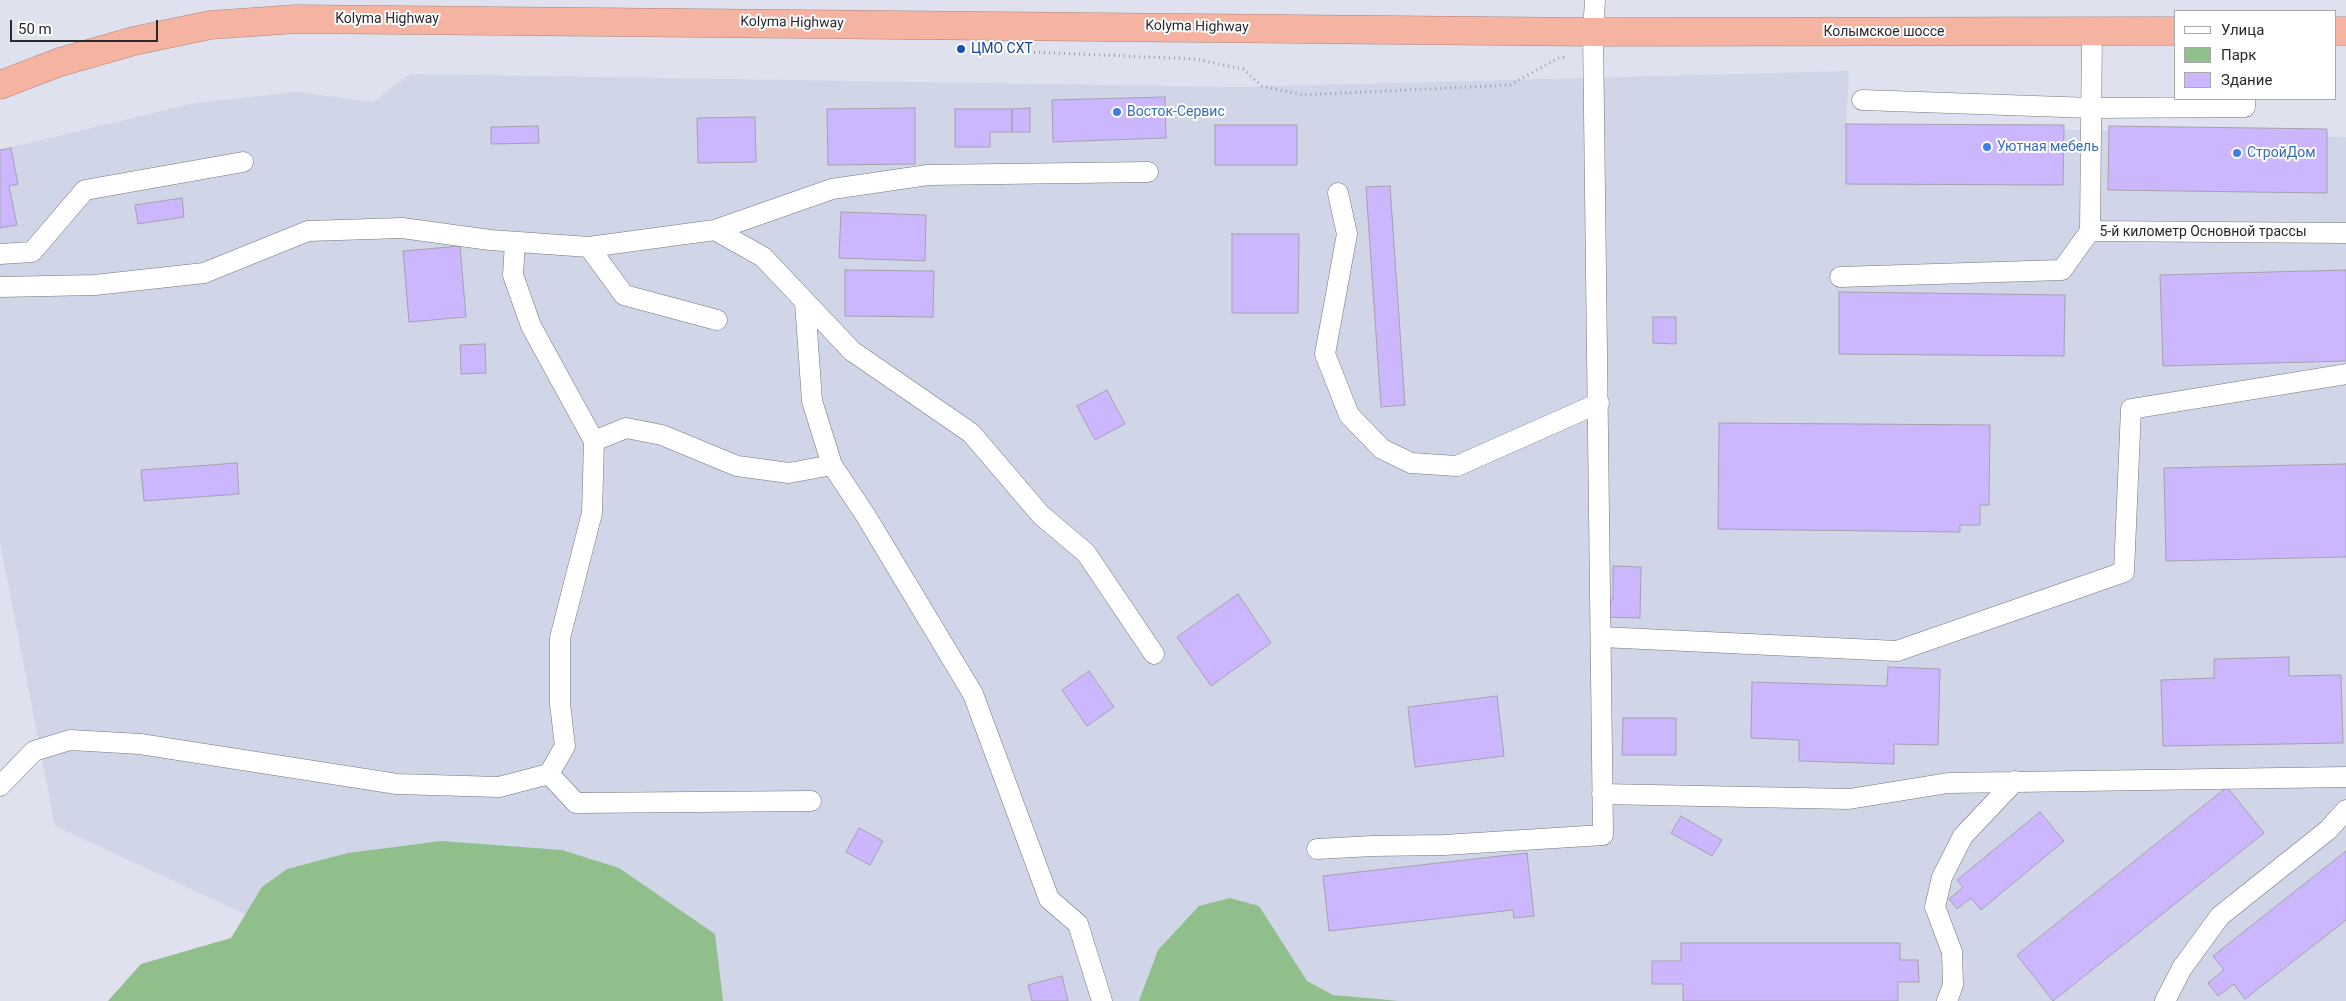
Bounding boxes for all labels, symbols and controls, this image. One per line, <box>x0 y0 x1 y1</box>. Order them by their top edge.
scale bar <box>12 10 160 42</box>
legend <box>2174 10 2336 100</box>
street label: Kolyma Highway <box>335 11 439 27</box>
street label: Kolyma Highway <box>740 14 844 32</box>
street label: Kolyma Highway <box>1145 18 1249 36</box>
text: 50 m <box>18 20 52 38</box>
text: Улица <box>2221 21 2264 39</box>
street label: Колымское шоссе <box>1823 24 1945 40</box>
place label: ЦМО СХТ <box>971 41 1033 57</box>
marker: ЦМО СХТ <box>955 43 967 55</box>
text: Парк <box>2221 46 2256 64</box>
text: Здание <box>2221 71 2272 89</box>
place label: Восток-Сервис <box>1127 104 1225 120</box>
marker: Восток-Сервис <box>1111 106 1123 118</box>
place label: Уютная мебель <box>1997 139 2099 155</box>
marker: Уютная мебель <box>1981 141 1993 153</box>
place label: СтройДом <box>2247 145 2316 161</box>
marker: СтройДом <box>2231 147 2243 159</box>
street label: 5-й километр Основной трассы <box>2099 224 2307 240</box>

